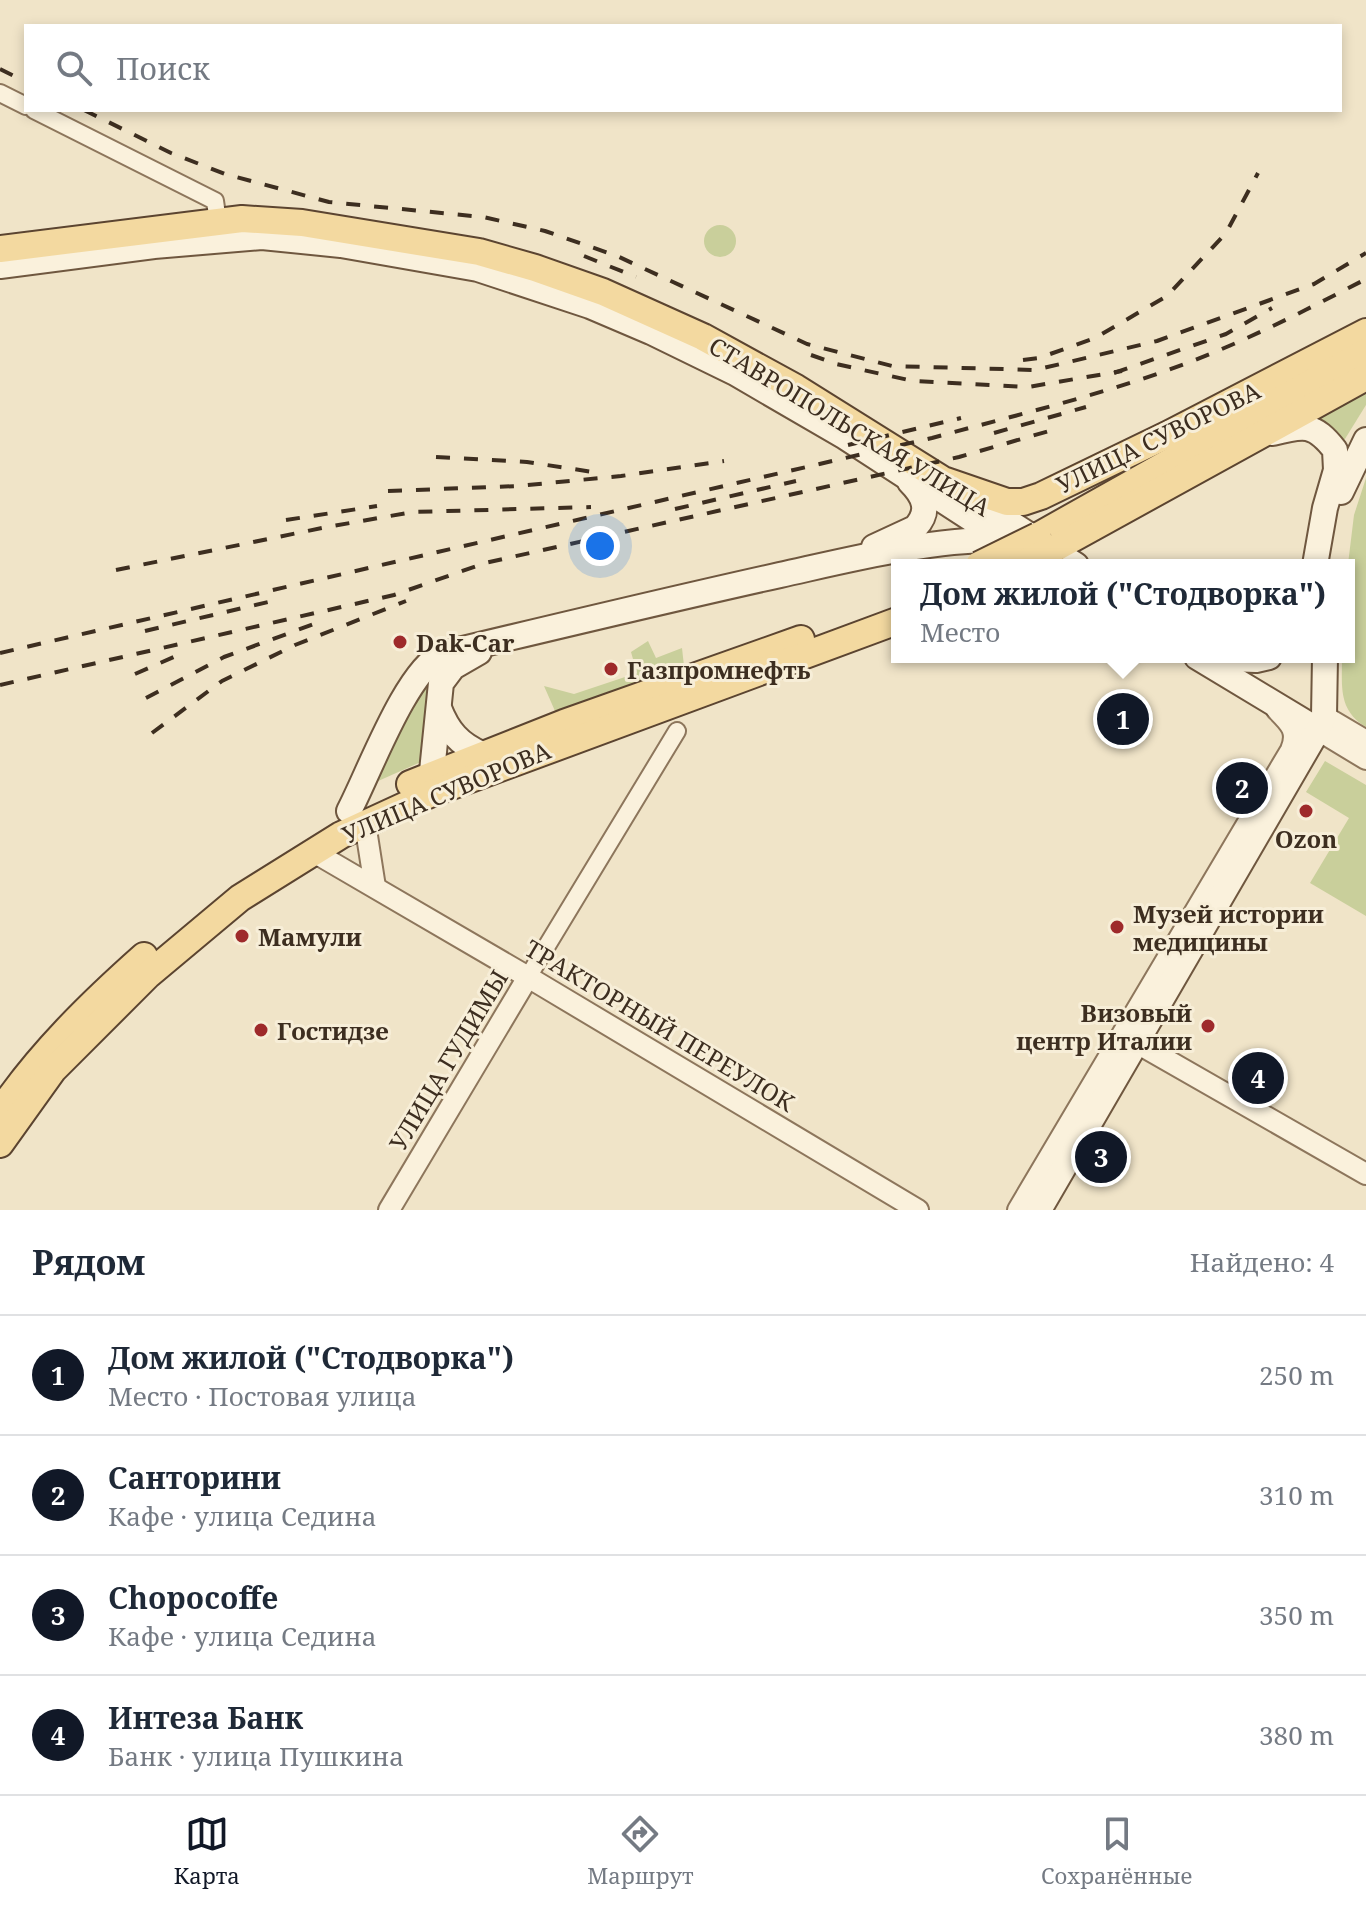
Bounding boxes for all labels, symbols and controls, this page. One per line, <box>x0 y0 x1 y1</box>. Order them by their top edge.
search box <box>24 24 1342 112</box>
icon: search <box>52 46 96 90</box>
text: Поиск <box>116 48 210 89</box>
street label: СТАВРОПОЛЬСКАЯ УЛИЦА <box>703 329 997 523</box>
street label: УЛИЦА СУВОРОВА <box>1050 373 1266 501</box>
your location <box>580 526 620 566</box>
popup <box>891 559 1355 663</box>
text: Дом жилой ("Стодворка") <box>920 573 1326 614</box>
text: Место <box>920 614 1000 650</box>
place label: Dak-Car <box>416 626 515 659</box>
marker: Dak-Car <box>391 633 409 651</box>
place label: Газпромнефть <box>627 653 811 686</box>
marker: Газпромнефть <box>602 660 620 678</box>
pin: 1 <box>1097 689 1149 749</box>
street label: УЛИЦА СУВОРОВА <box>337 733 555 851</box>
pin: 2 <box>1216 758 1268 818</box>
marker: Ozon <box>1297 802 1315 820</box>
place label: Ozon <box>1275 822 1337 855</box>
place label: Музей истории медицины <box>1133 897 1324 958</box>
marker: Музей истории медицины <box>1108 918 1126 936</box>
place label: Мамули <box>258 920 362 953</box>
marker: Мамули <box>233 927 251 945</box>
street label: ТРАКТОРНЫЙ ПЕРЕУЛОК <box>519 931 802 1119</box>
street label: УЛИЦА ГУДИМЫ <box>381 963 515 1157</box>
place label: Визовый центр Италии <box>1016 996 1192 1057</box>
place label: Гостидзе <box>277 1014 389 1047</box>
marker: Визовый центр Италии <box>1199 1017 1217 1035</box>
marker: Гостидзе <box>252 1021 270 1039</box>
pin: 4 <box>1232 1048 1284 1108</box>
pin: 3 <box>1075 1127 1127 1187</box>
text: Рядом <box>32 1239 145 1285</box>
text: Найдено: 4 <box>1190 1244 1334 1280</box>
text: Дом жилой ("Стодворка") <box>108 1337 514 1378</box>
text: 1 <box>51 1357 65 1393</box>
text: 250 m <box>1259 1357 1334 1393</box>
text: Место · Постовая улица <box>108 1378 417 1414</box>
text: Санторини <box>108 1457 281 1498</box>
text: 2 <box>51 1477 65 1513</box>
text: 310 m <box>1259 1477 1334 1513</box>
text: Кафе · улица Седина <box>108 1498 377 1534</box>
text: Chopocoffe <box>108 1577 279 1618</box>
text: 3 <box>51 1597 65 1633</box>
text: 350 m <box>1259 1597 1334 1633</box>
text: Кафе · улица Седина <box>108 1618 377 1654</box>
text: Интеза Банк <box>108 1697 303 1738</box>
text: 4 <box>51 1717 65 1753</box>
text: 380 m <box>1259 1717 1334 1753</box>
text: Банк · улица Пушкина <box>108 1738 404 1774</box>
tab: Карта <box>174 1812 240 1890</box>
tab: Маршрут <box>587 1812 694 1890</box>
tab: Сохранённые <box>1041 1812 1192 1890</box>

